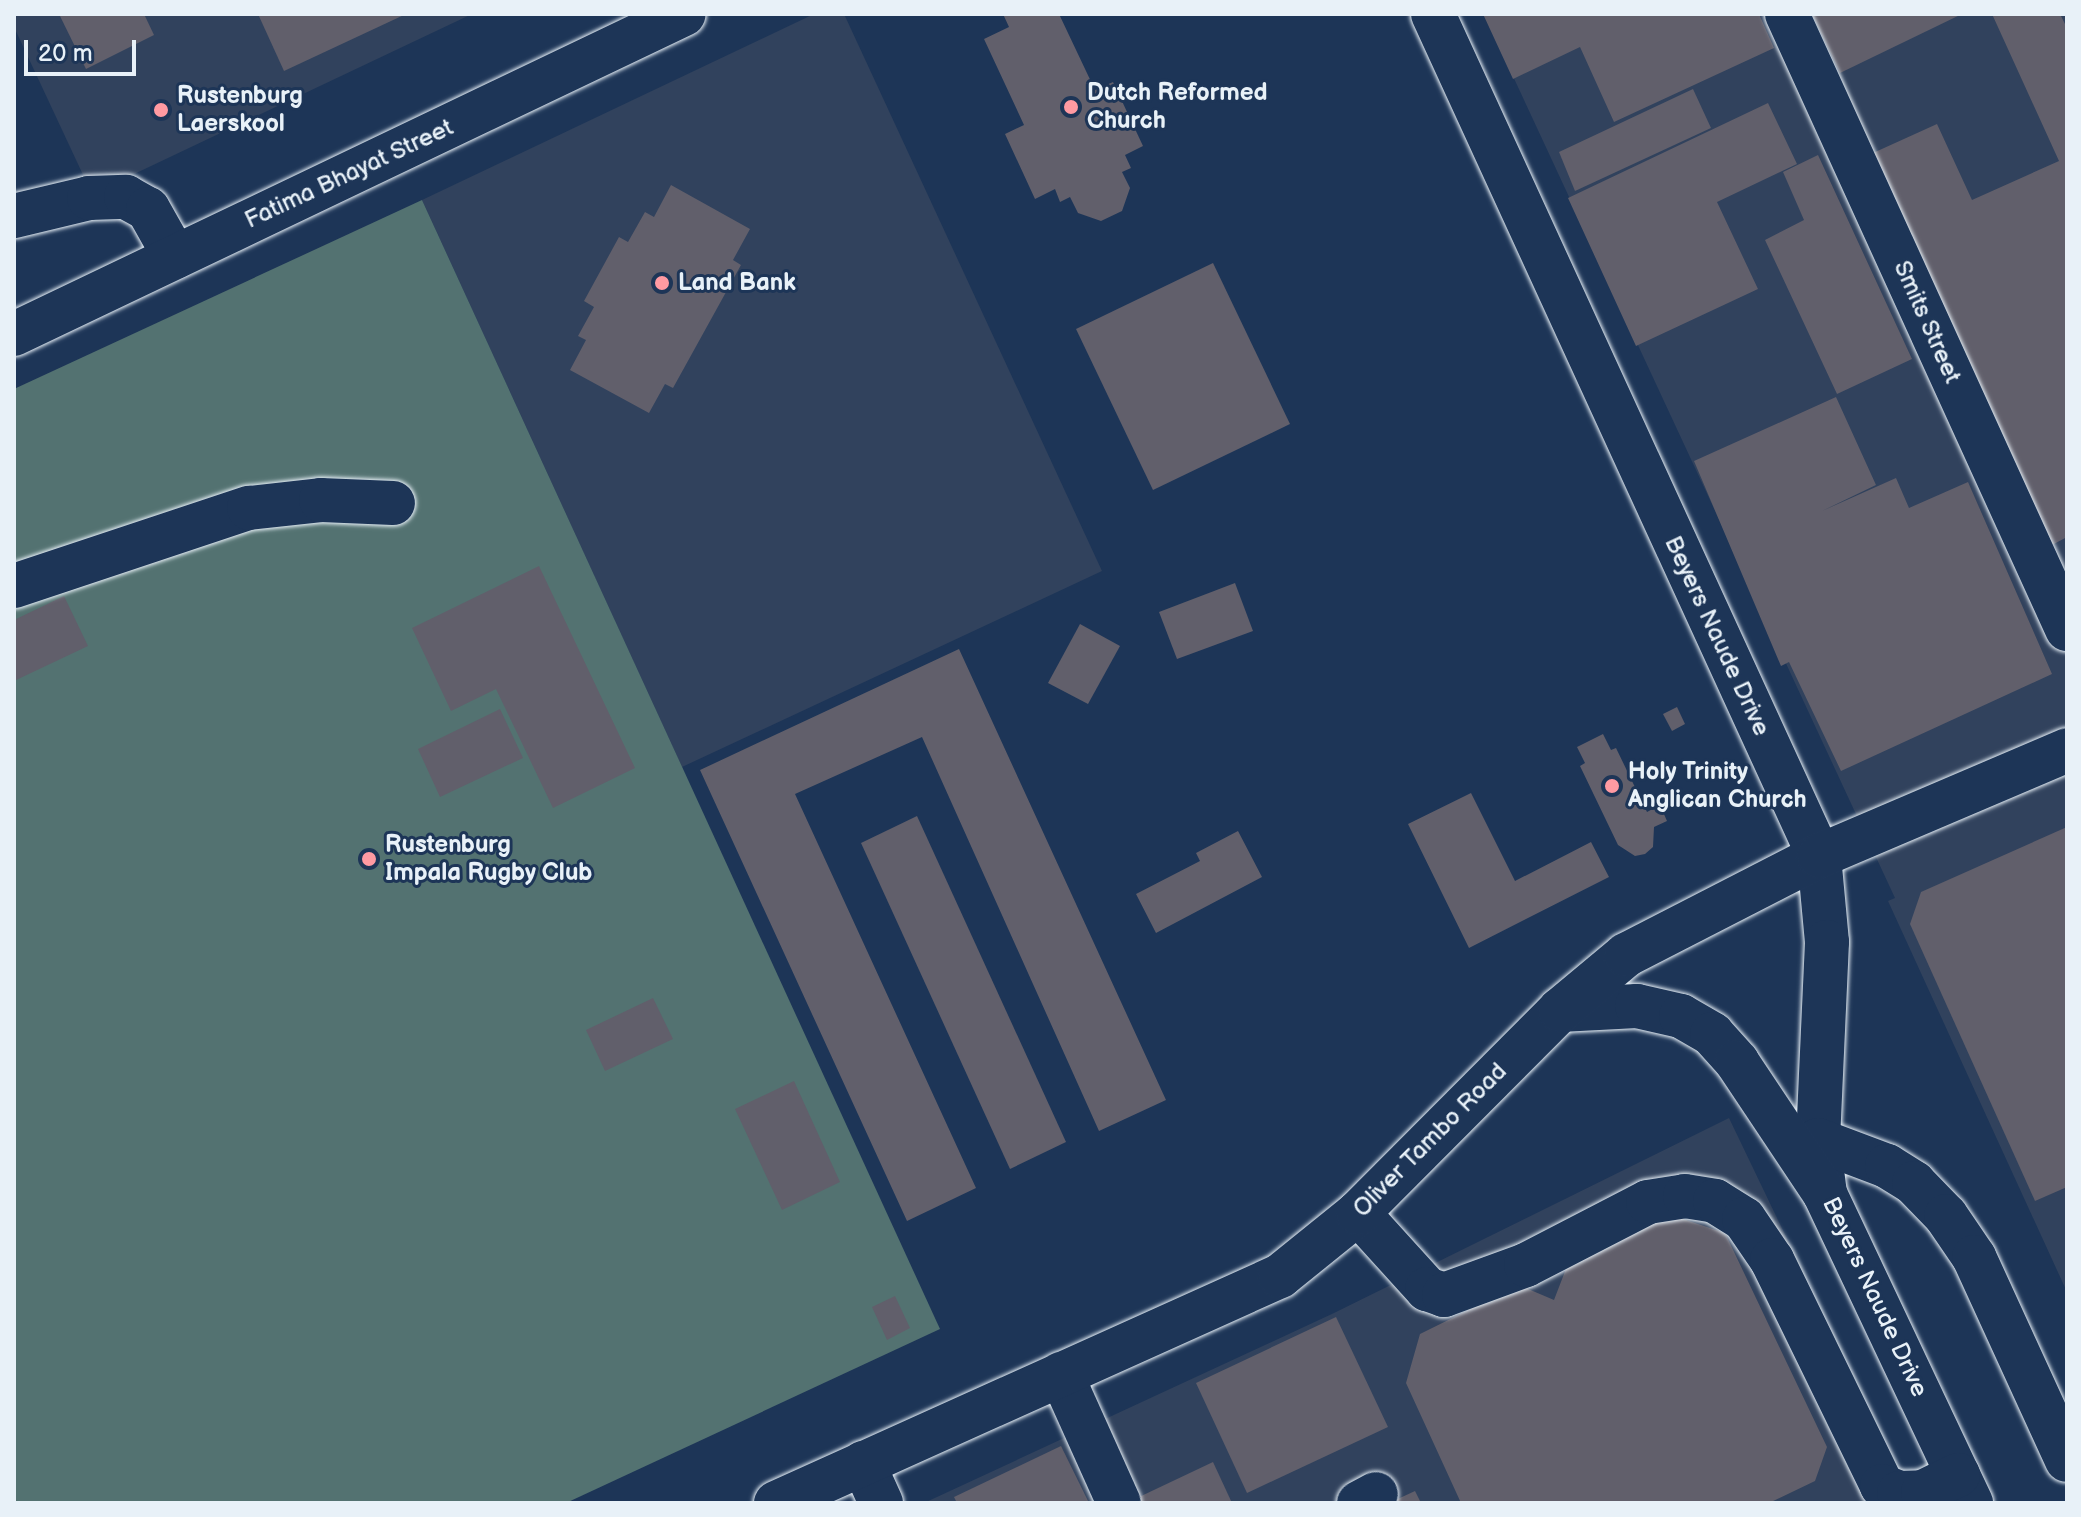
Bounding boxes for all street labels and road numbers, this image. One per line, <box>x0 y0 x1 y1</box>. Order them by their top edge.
street label: Fatima Bhayat Street <box>240 113 458 235</box>
street label: Smits Street <box>1887 256 1967 388</box>
street label: Beyers Naude Drive <box>1658 532 1776 740</box>
street label: Oliver Tambo Road <box>1347 1057 1513 1223</box>
street label: Beyers Naude Drive <box>1816 1193 1934 1401</box>

